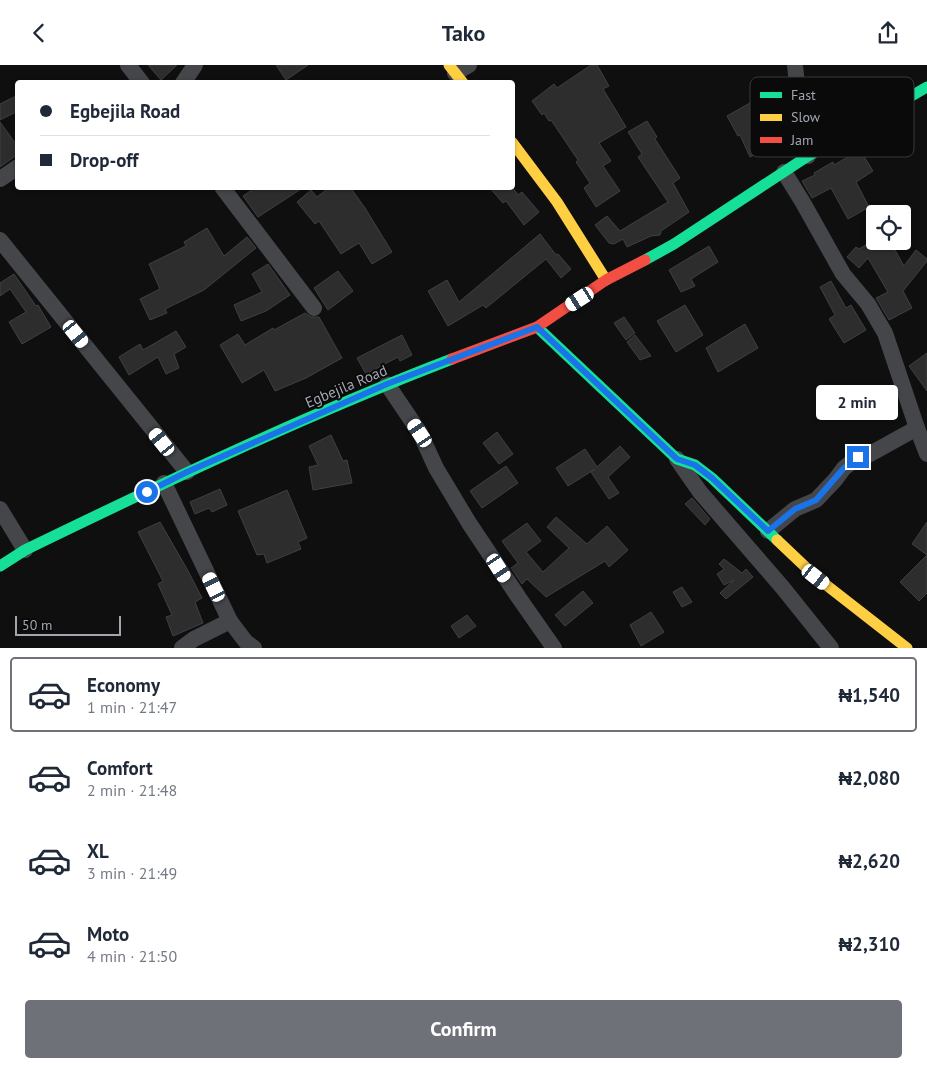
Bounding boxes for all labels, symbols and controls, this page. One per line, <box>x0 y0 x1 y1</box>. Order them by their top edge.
icon: back <box>25 19 53 47</box>
text: Tako <box>442 19 485 47</box>
icon: share <box>874 19 902 47</box>
legend <box>750 77 914 157</box>
text: Fast <box>791 86 816 104</box>
text: Egbejila Road <box>70 99 180 123</box>
text: Slow <box>791 108 821 126</box>
text: Jam <box>790 131 813 149</box>
text: Drop-off <box>70 148 138 172</box>
map controls <box>866 205 911 250</box>
button: locate <box>866 205 911 250</box>
car <box>563 285 596 313</box>
car <box>60 318 91 350</box>
street label: Egbejila Road <box>302 360 390 412</box>
callout: 2 min <box>817 385 899 419</box>
text: 2 min <box>837 392 877 412</box>
car <box>405 416 434 450</box>
car <box>146 426 177 458</box>
route end <box>847 446 869 468</box>
route start <box>136 481 158 503</box>
car <box>484 551 513 585</box>
car <box>799 562 832 592</box>
car <box>200 570 227 604</box>
scale bar <box>15 613 121 636</box>
text: 50 m <box>22 616 52 634</box>
icon: car <box>27 672 72 717</box>
text: Economy <box>87 673 160 697</box>
text: ₦1,540 <box>838 683 900 707</box>
text: 1 min · 21:47 <box>87 697 177 717</box>
icon: car <box>27 755 72 800</box>
text: Comfort <box>87 756 153 780</box>
text: ₦2,080 <box>838 766 900 790</box>
text: 2 min · 21:48 <box>87 780 177 800</box>
icon: car <box>27 838 72 883</box>
text: XL <box>87 839 109 863</box>
text: ₦2,620 <box>838 849 900 873</box>
text: 3 min · 21:49 <box>87 863 177 883</box>
icon: car <box>27 921 72 966</box>
text: Moto <box>87 922 129 946</box>
text: ₦2,310 <box>838 932 900 956</box>
text: 4 min · 21:50 <box>87 946 177 966</box>
button: Confirm <box>25 1000 902 1058</box>

